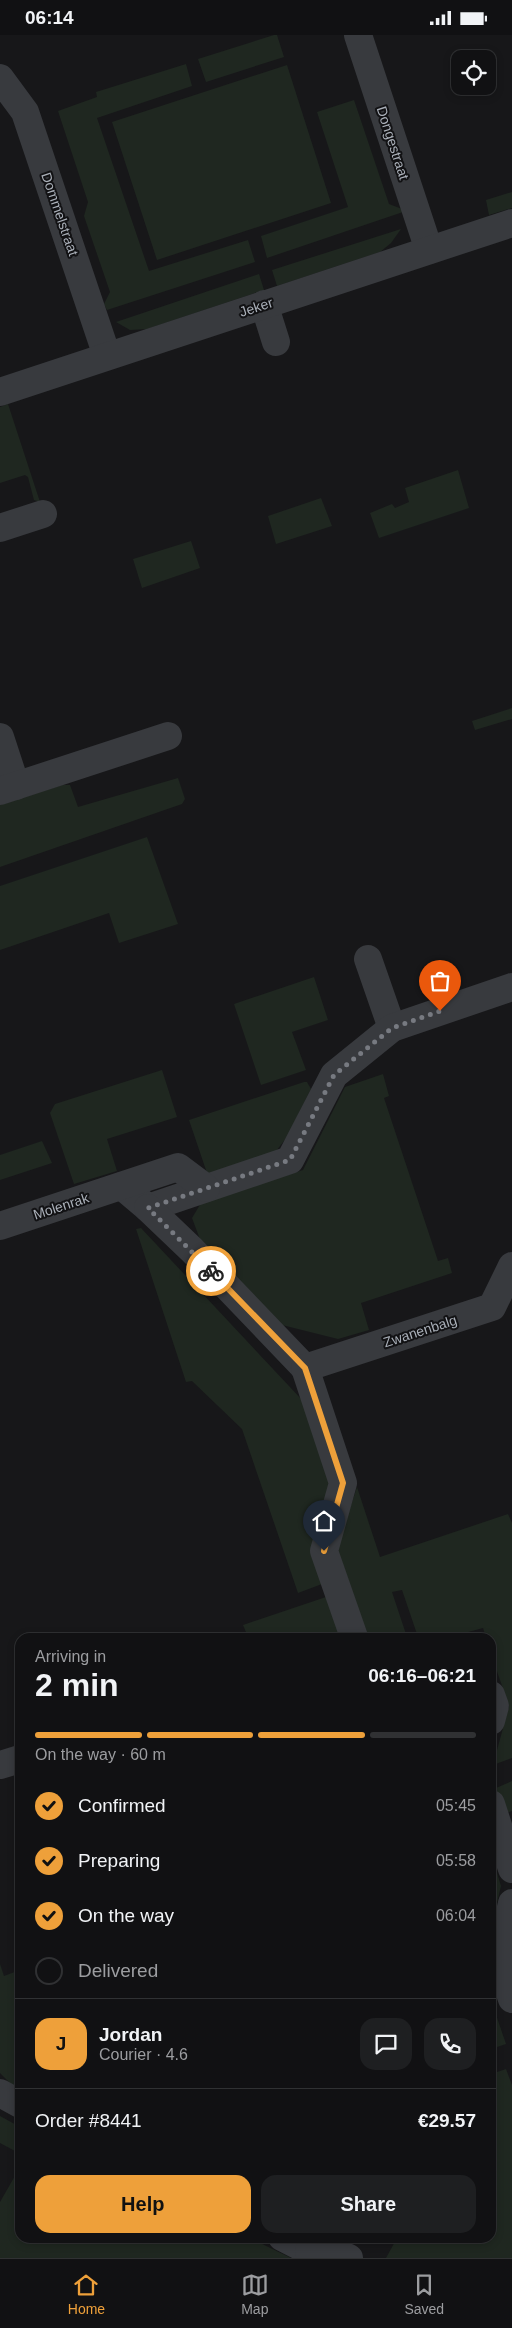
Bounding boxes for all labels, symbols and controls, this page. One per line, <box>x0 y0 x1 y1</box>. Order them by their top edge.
text: 06:14 <box>25 7 74 28</box>
map controls <box>451 50 496 95</box>
button: locate <box>451 50 496 95</box>
street label: Dongestraat <box>374 104 412 182</box>
street label: Dommelstraat <box>38 170 82 258</box>
street label: Jeker <box>237 294 275 320</box>
pin <box>419 960 461 1011</box>
icon: bag <box>426 967 454 995</box>
street label: Molenrak <box>31 1189 92 1223</box>
courier <box>186 1246 236 1296</box>
icon: bike <box>197 1257 225 1285</box>
street label: Zwanenbalg <box>381 1312 459 1350</box>
pin <box>303 1500 345 1551</box>
icon: home <box>310 1507 338 1535</box>
text: Arriving in <box>35 1648 106 1665</box>
text: 06:16–06:21 <box>368 1665 476 1686</box>
text: 2 min <box>35 1667 119 1703</box>
text: On the way · 60 m <box>35 1746 166 1763</box>
icon: check <box>35 1792 63 1820</box>
text: Confirmed <box>78 1795 166 1816</box>
text: 05:45 <box>436 1797 476 1814</box>
icon: check <box>35 1847 63 1875</box>
text: Preparing <box>78 1850 160 1871</box>
text: 05:58 <box>436 1852 476 1869</box>
icon: check <box>35 1902 63 1930</box>
text: On the way <box>78 1905 174 1926</box>
text: 06:04 <box>436 1907 476 1924</box>
text: Delivered <box>78 1960 158 1981</box>
button: chat <box>360 2018 412 2070</box>
button: phone <box>424 2018 476 2070</box>
text: Jordan <box>99 2024 162 2045</box>
text: J <box>56 2033 66 2054</box>
text: Courier · 4.6 <box>99 2046 188 2063</box>
text: Order #8441 <box>35 2110 142 2131</box>
text: €29.57 <box>418 2110 476 2131</box>
button: Help <box>35 2175 251 2233</box>
button: Share <box>261 2175 476 2233</box>
tab: Home <box>68 2271 105 2317</box>
tab: Map <box>241 2271 269 2317</box>
tab: Saved <box>404 2271 444 2317</box>

